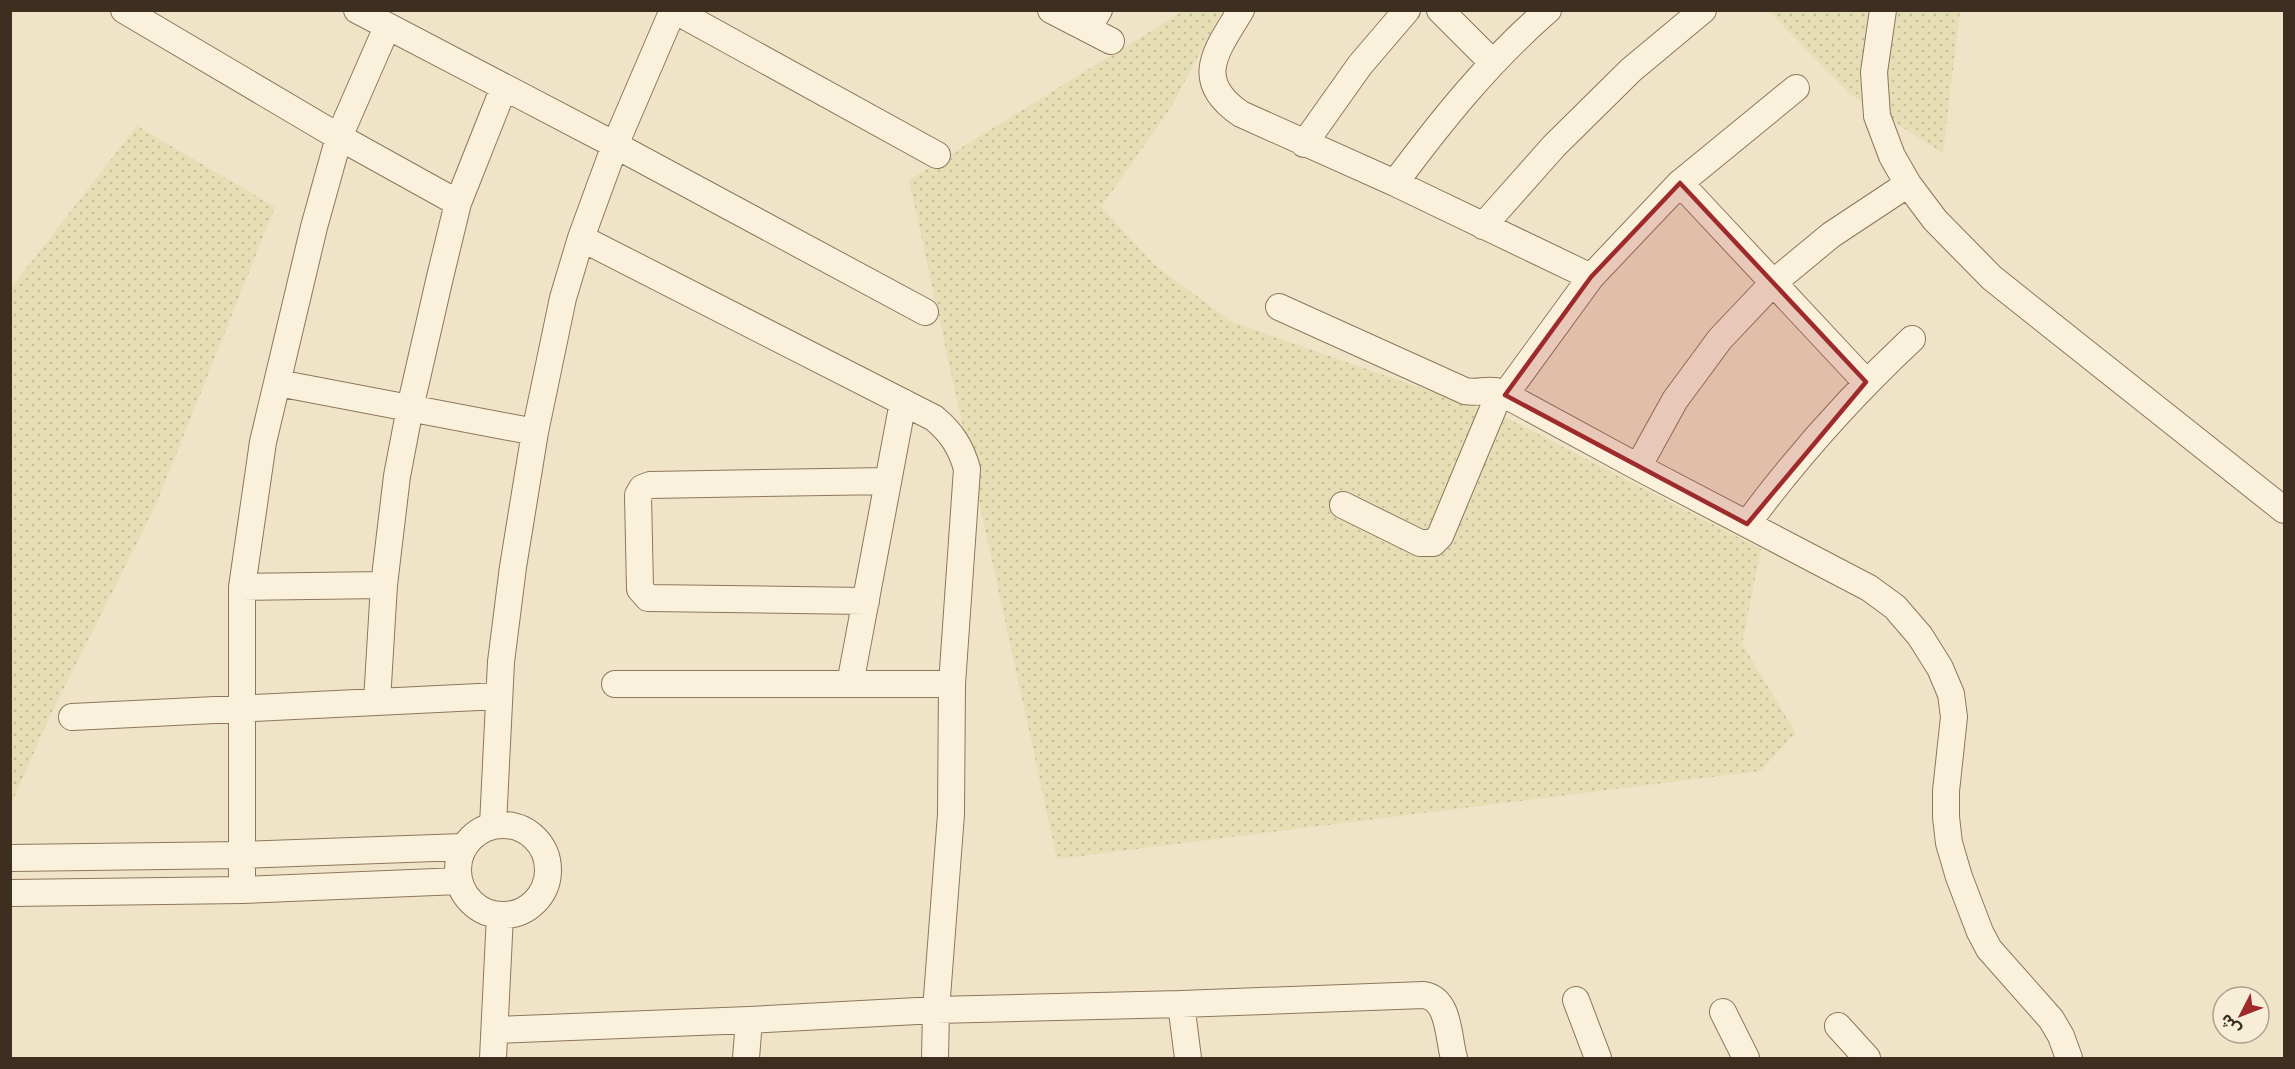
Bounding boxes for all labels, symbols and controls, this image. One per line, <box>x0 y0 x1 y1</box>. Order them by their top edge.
north arrow <box>2211 985 2271 1045</box>
text: ش <box>2217 1010 2245 1039</box>

